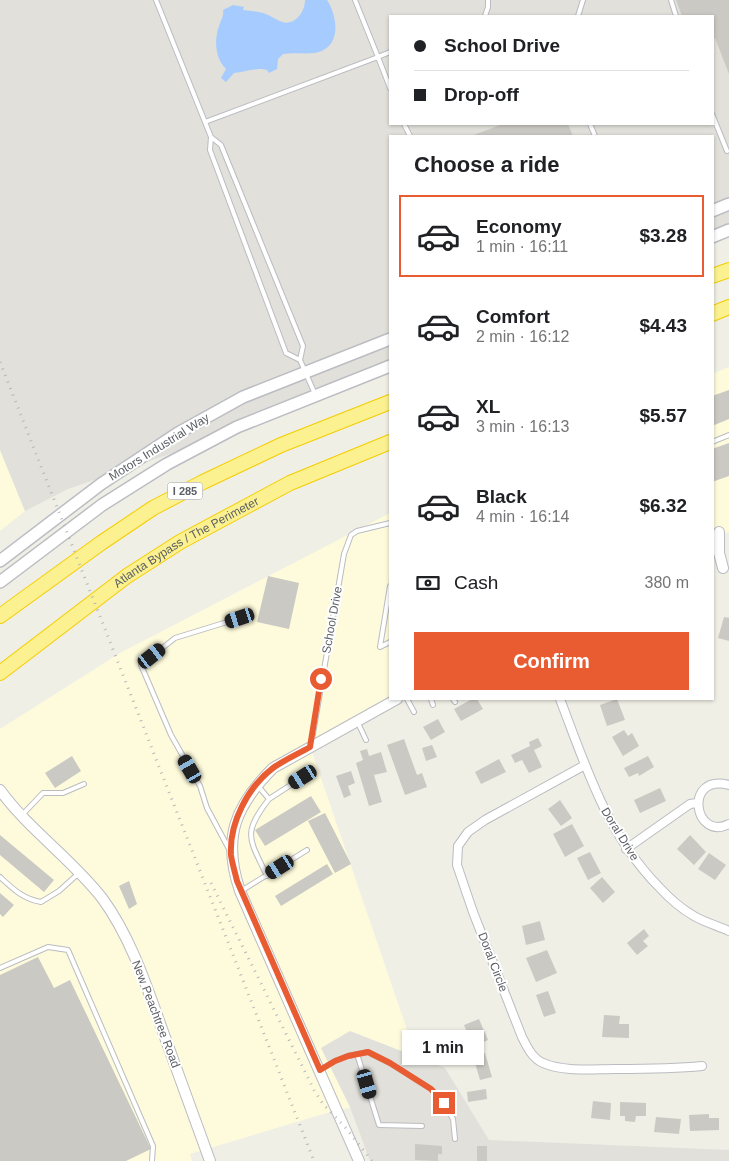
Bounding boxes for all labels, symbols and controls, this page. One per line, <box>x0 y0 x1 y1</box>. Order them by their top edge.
text: School Drive <box>444 35 560 56</box>
text: Drop-off <box>444 84 519 105</box>
text: Choose a ride <box>414 152 559 177</box>
icon: car <box>416 214 461 259</box>
text: Economy <box>476 216 562 237</box>
text: $3.28 <box>639 225 687 246</box>
text: 1 min · 16:11 <box>476 238 568 255</box>
icon: car <box>416 304 461 349</box>
text: Comfort <box>476 306 550 327</box>
text: $4.43 <box>639 315 687 336</box>
text: 2 min · 16:12 <box>476 328 569 345</box>
icon: car <box>416 394 461 439</box>
text: XL <box>476 396 500 417</box>
text: $5.57 <box>639 405 687 426</box>
street label: Motors Industrial Way <box>106 410 212 484</box>
text: 3 min · 16:13 <box>476 418 569 435</box>
road number: I 285 <box>168 482 202 500</box>
icon: car <box>416 484 461 529</box>
text: Black <box>476 486 527 507</box>
street label: Atlanta Bypass / The Perimeter <box>111 494 261 591</box>
text: $6.32 <box>639 495 687 516</box>
text: 4 min · 16:14 <box>476 508 569 525</box>
icon: cash <box>414 569 442 597</box>
text: Cash <box>454 572 498 593</box>
text: 380 m <box>645 574 689 591</box>
street label: School Drive <box>319 585 345 655</box>
car <box>223 606 256 630</box>
button: Confirm <box>414 632 689 690</box>
car <box>135 641 168 671</box>
route start <box>310 668 332 690</box>
car <box>176 752 203 786</box>
car <box>286 763 319 791</box>
street label: Doral Drive <box>598 805 642 863</box>
car <box>263 853 296 881</box>
street label: Doral Circle <box>475 930 511 994</box>
street label: New Peachtree Road <box>129 958 183 1070</box>
callout: 1 min <box>403 1030 485 1066</box>
text: 1 min <box>422 1039 464 1056</box>
car <box>355 1068 378 1100</box>
route end <box>433 1092 455 1114</box>

